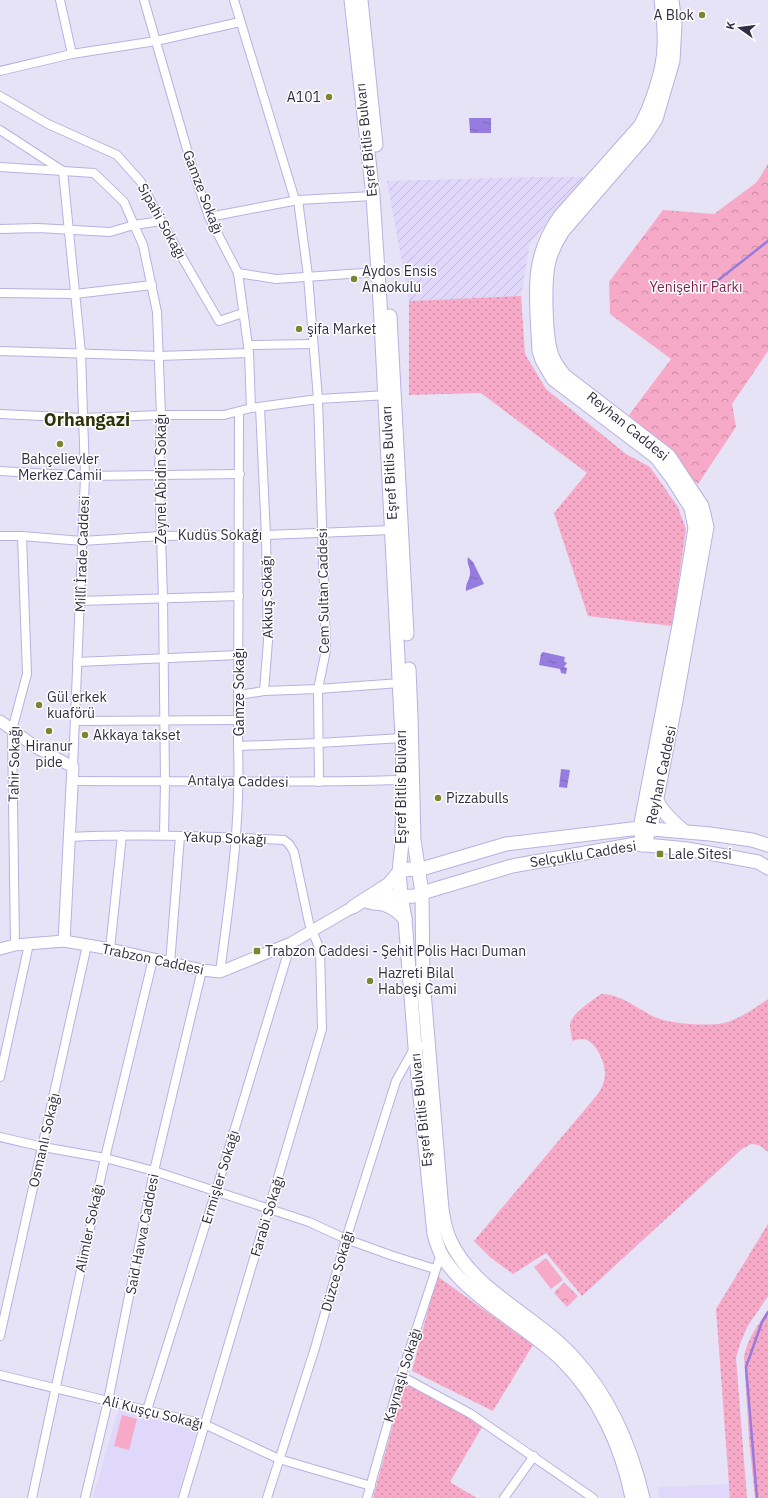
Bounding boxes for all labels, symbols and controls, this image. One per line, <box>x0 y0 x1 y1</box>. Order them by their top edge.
place label: A Blok <box>654 6 695 24</box>
north arrow <box>720 8 760 48</box>
marker: A Blok <box>697 10 707 20</box>
text: K <box>723 20 738 31</box>
street label: Eşref Bitlis Bulvarı <box>351 82 381 198</box>
place label: A101 <box>287 88 321 106</box>
marker: A101 <box>324 92 334 102</box>
street label: Gamze Sokağı <box>179 147 227 237</box>
street label: Sipahi Sokağı <box>134 180 190 262</box>
place label: Aydos Ensis Anaokulu <box>362 262 437 296</box>
marker: Aydos Ensis Anaokulu <box>349 274 359 284</box>
park label: Yenişehir Parkı <box>650 278 742 296</box>
place label: şifa Market <box>307 320 376 338</box>
marker: şifa Market <box>294 324 304 334</box>
street label: Reyhan Caddesi <box>583 387 673 465</box>
street label: Eşref Bitlis Bulvarı <box>377 406 401 520</box>
district label: Orhangazi <box>44 408 130 431</box>
street label: Zeynel Abidin Sokağı <box>152 414 170 544</box>
marker: Bahçelievler Merkez Camii <box>55 439 65 449</box>
place label: Bahçelievler Merkez Camii <box>18 450 102 484</box>
street label: Millî İrade Caddesi <box>71 495 93 613</box>
street label: Kudüs Sokağı <box>178 526 262 544</box>
street label: Cem Sultan Caddesi <box>313 528 333 654</box>
street label: Akkuş Sokağı <box>257 555 277 639</box>
street label: Gamze Sokağı <box>230 648 248 736</box>
place label: Gül erkek kuaförü <box>47 688 107 722</box>
marker: Gül erkek kuaförü <box>34 700 44 710</box>
street label: Reyhan Caddesi <box>642 724 680 826</box>
street label: Tahir Sokağı <box>4 726 24 802</box>
marker: Hiranur pide <box>44 726 54 736</box>
place label: Akkaya takset <box>93 726 181 744</box>
marker: Akkaya takset <box>80 730 90 740</box>
street label: Eşref Bitlis Bulvarı <box>392 730 410 844</box>
place label: Hiranur pide <box>26 737 73 771</box>
street label: Antalya Caddesi <box>187 771 289 791</box>
place label: Pizzabulls <box>446 789 509 807</box>
marker: Pizzabulls <box>433 793 443 803</box>
street label: Yakup Sokağı <box>183 828 267 848</box>
street label: Selçuklu Caddesi <box>529 837 637 871</box>
place label: Lale Sitesi <box>668 845 732 863</box>
marker: Lale Sitesi <box>655 849 665 859</box>
street label: Trabzon Caddesi <box>100 939 206 979</box>
place label: Trabzon Caddesi - Şehit Polis Hacı Duman <box>265 942 526 960</box>
marker: Trabzon Caddesi - Şehit Polis Hacı Duman <box>252 946 262 956</box>
place label: Hazreti Bilal Habeşi Cami <box>378 964 457 998</box>
marker: Hazreti Bilal Habeşi Cami <box>365 976 375 986</box>
street label: Eşref Bitlis Bulvarı <box>406 1052 436 1168</box>
street label: Osmanlı Sokağı <box>24 1091 64 1189</box>
street label: Ermişler Sokağı <box>197 1128 243 1226</box>
street label: Said Havva Caddesi <box>121 1172 163 1296</box>
street label: Farabi Sokağı <box>246 1173 288 1259</box>
street label: Alimler Sokağı <box>71 1182 107 1274</box>
street label: Düzce Sokağı <box>317 1228 357 1314</box>
street label: Kaynaşlı Sokağı <box>379 1326 425 1424</box>
street label: Ali Kuşçu Sokağı <box>101 1391 205 1433</box>

